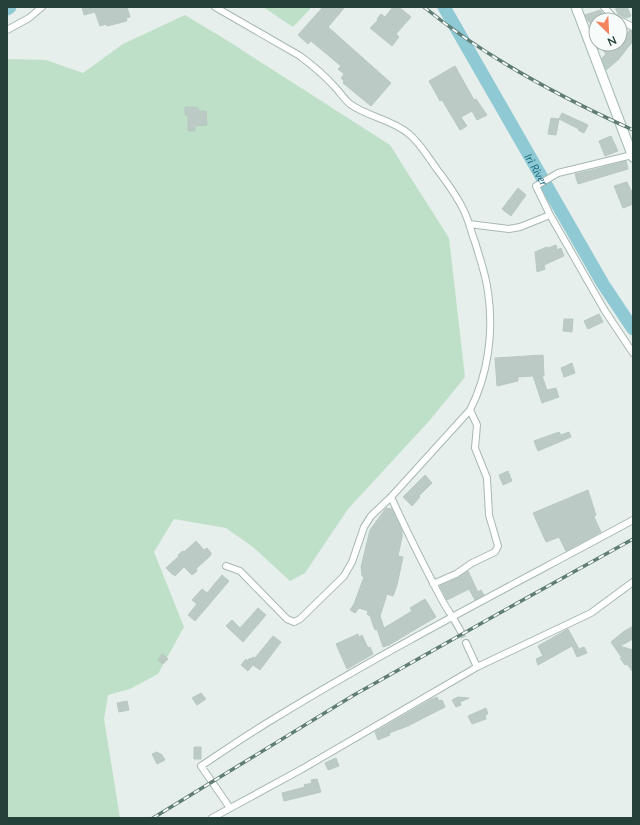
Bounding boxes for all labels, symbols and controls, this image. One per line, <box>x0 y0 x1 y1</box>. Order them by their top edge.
north arrow <box>588 12 628 52</box>
text: N <box>606 34 619 49</box>
water label: Iri River <box>523 151 552 188</box>

